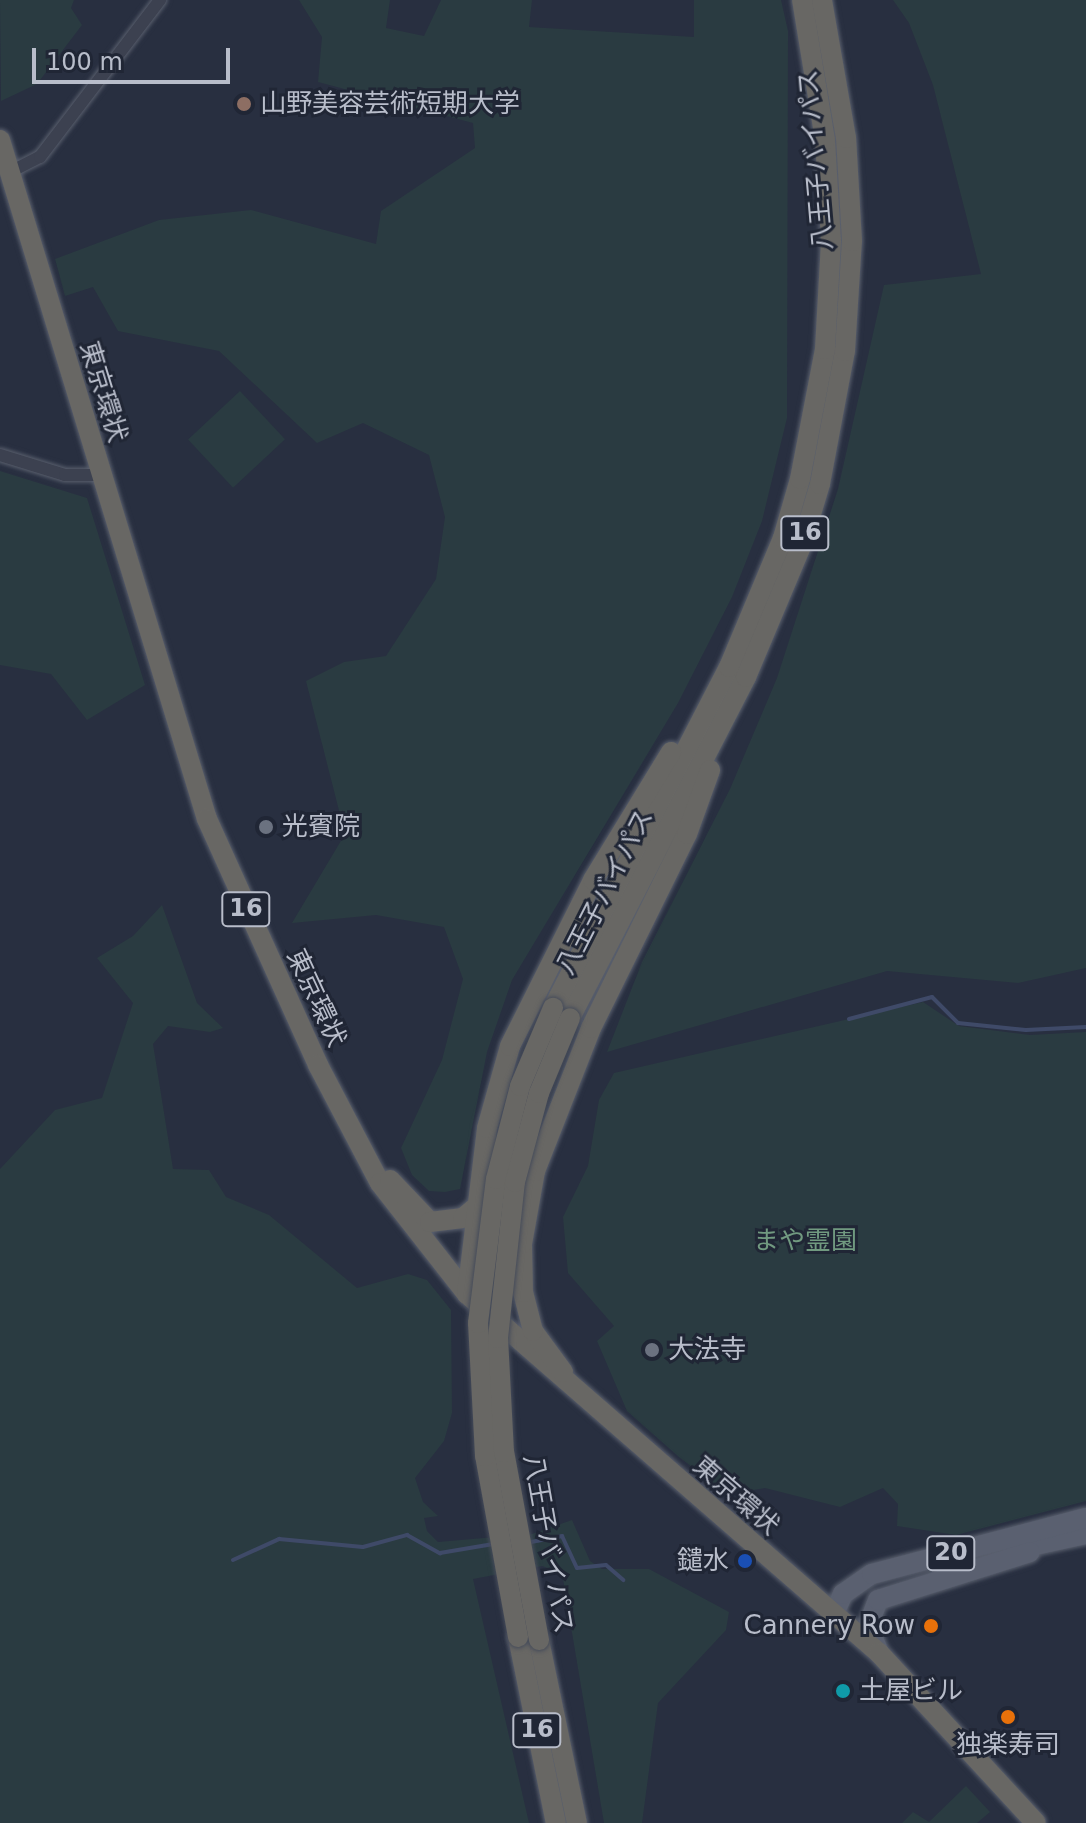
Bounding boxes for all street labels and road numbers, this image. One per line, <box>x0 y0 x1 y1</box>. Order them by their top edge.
street label: 八王子バイパス <box>793 68 839 252</box>
street label: 東京環状 <box>73 338 133 446</box>
road number: 16 <box>779 513 831 553</box>
street label: 八王子バイパス <box>550 804 660 980</box>
road number: 16 <box>220 889 272 929</box>
street label: 東京環状 <box>280 944 352 1052</box>
street label: 東京環状 <box>687 1450 785 1542</box>
street label: 八王子バイパス <box>517 1452 579 1636</box>
road number: 20 <box>925 1533 977 1573</box>
road number: 16 <box>511 1710 563 1750</box>

